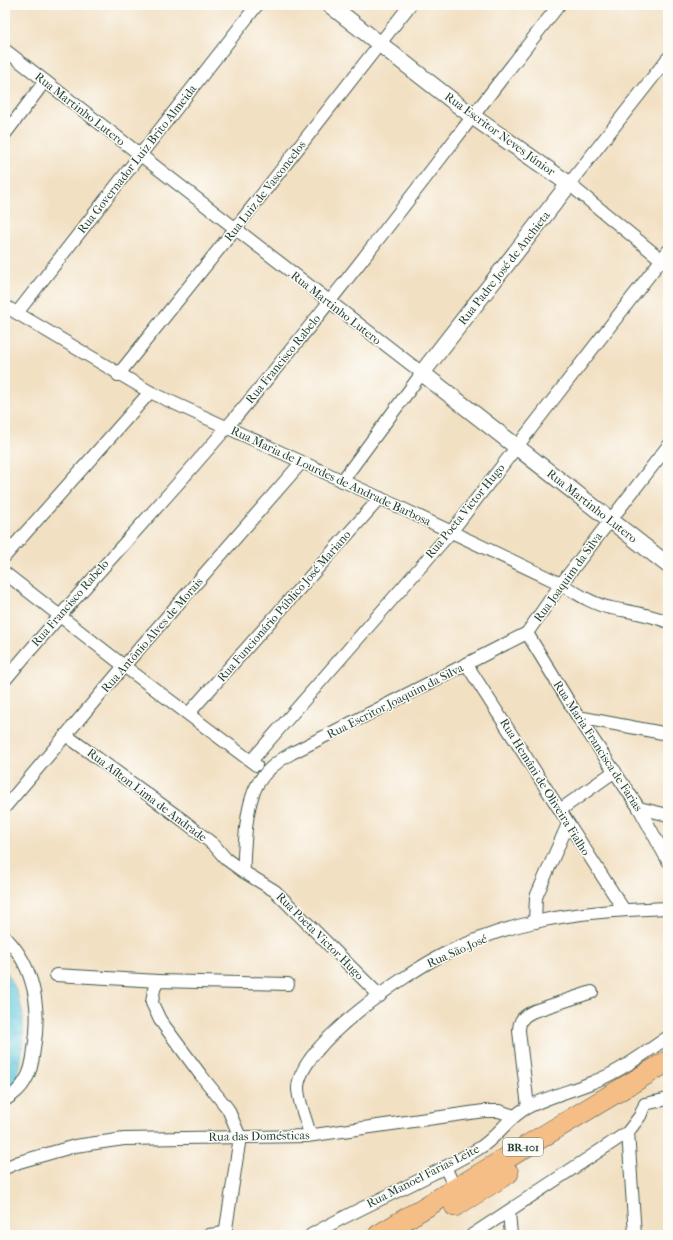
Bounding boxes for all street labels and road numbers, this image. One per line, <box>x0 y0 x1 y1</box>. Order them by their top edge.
street label: Rua Martinho Lutero <box>32 69 128 149</box>
street label: Rua Governador Luiz Brito Almeida <box>75 82 200 236</box>
street label: Rua Escritor Neves Júnior <box>442 89 559 179</box>
street label: Rua Luiz de Vasconcelos <box>221 137 309 244</box>
street label: Rua Padre José de Anchieta <box>455 208 553 328</box>
street label: Rua Martinho Lutero <box>288 268 384 348</box>
street label: Rua Francisco Rabelo <box>243 312 323 406</box>
street label: Rua Maria de Lourdes de Andrade Barbosa <box>229 423 434 529</box>
street label: Rua Poeta Victor Hugo <box>422 461 508 561</box>
street label: Rua Martinho Lutero <box>544 466 640 546</box>
street label: Rua Funcionário Público José Mariano <box>214 527 354 685</box>
street label: Rua Joaquim da Silva <box>531 529 605 625</box>
street label: Rua Francisco Rabelo <box>28 557 112 649</box>
street label: Rua Antônio Alves de Morais <box>98 574 206 695</box>
street label: Rua Escritor Joaquim da Silva <box>325 660 466 742</box>
street label: Rua Maria Francisca de Farias <box>550 678 646 814</box>
street label: Rua Hemâni de Oliveira Fialho <box>497 716 593 858</box>
street label: Rua Aílton Lima de Andrade <box>84 745 210 845</box>
street label: Rua Poeta Victor Hugo <box>273 889 367 983</box>
street label: Rua São José <box>425 931 489 971</box>
street label: Rua das Domésticas <box>208 1128 310 1144</box>
road number: BR-101 <box>503 1138 543 1156</box>
street label: Rua Manoel Farias Leite <box>364 1141 482 1211</box>

